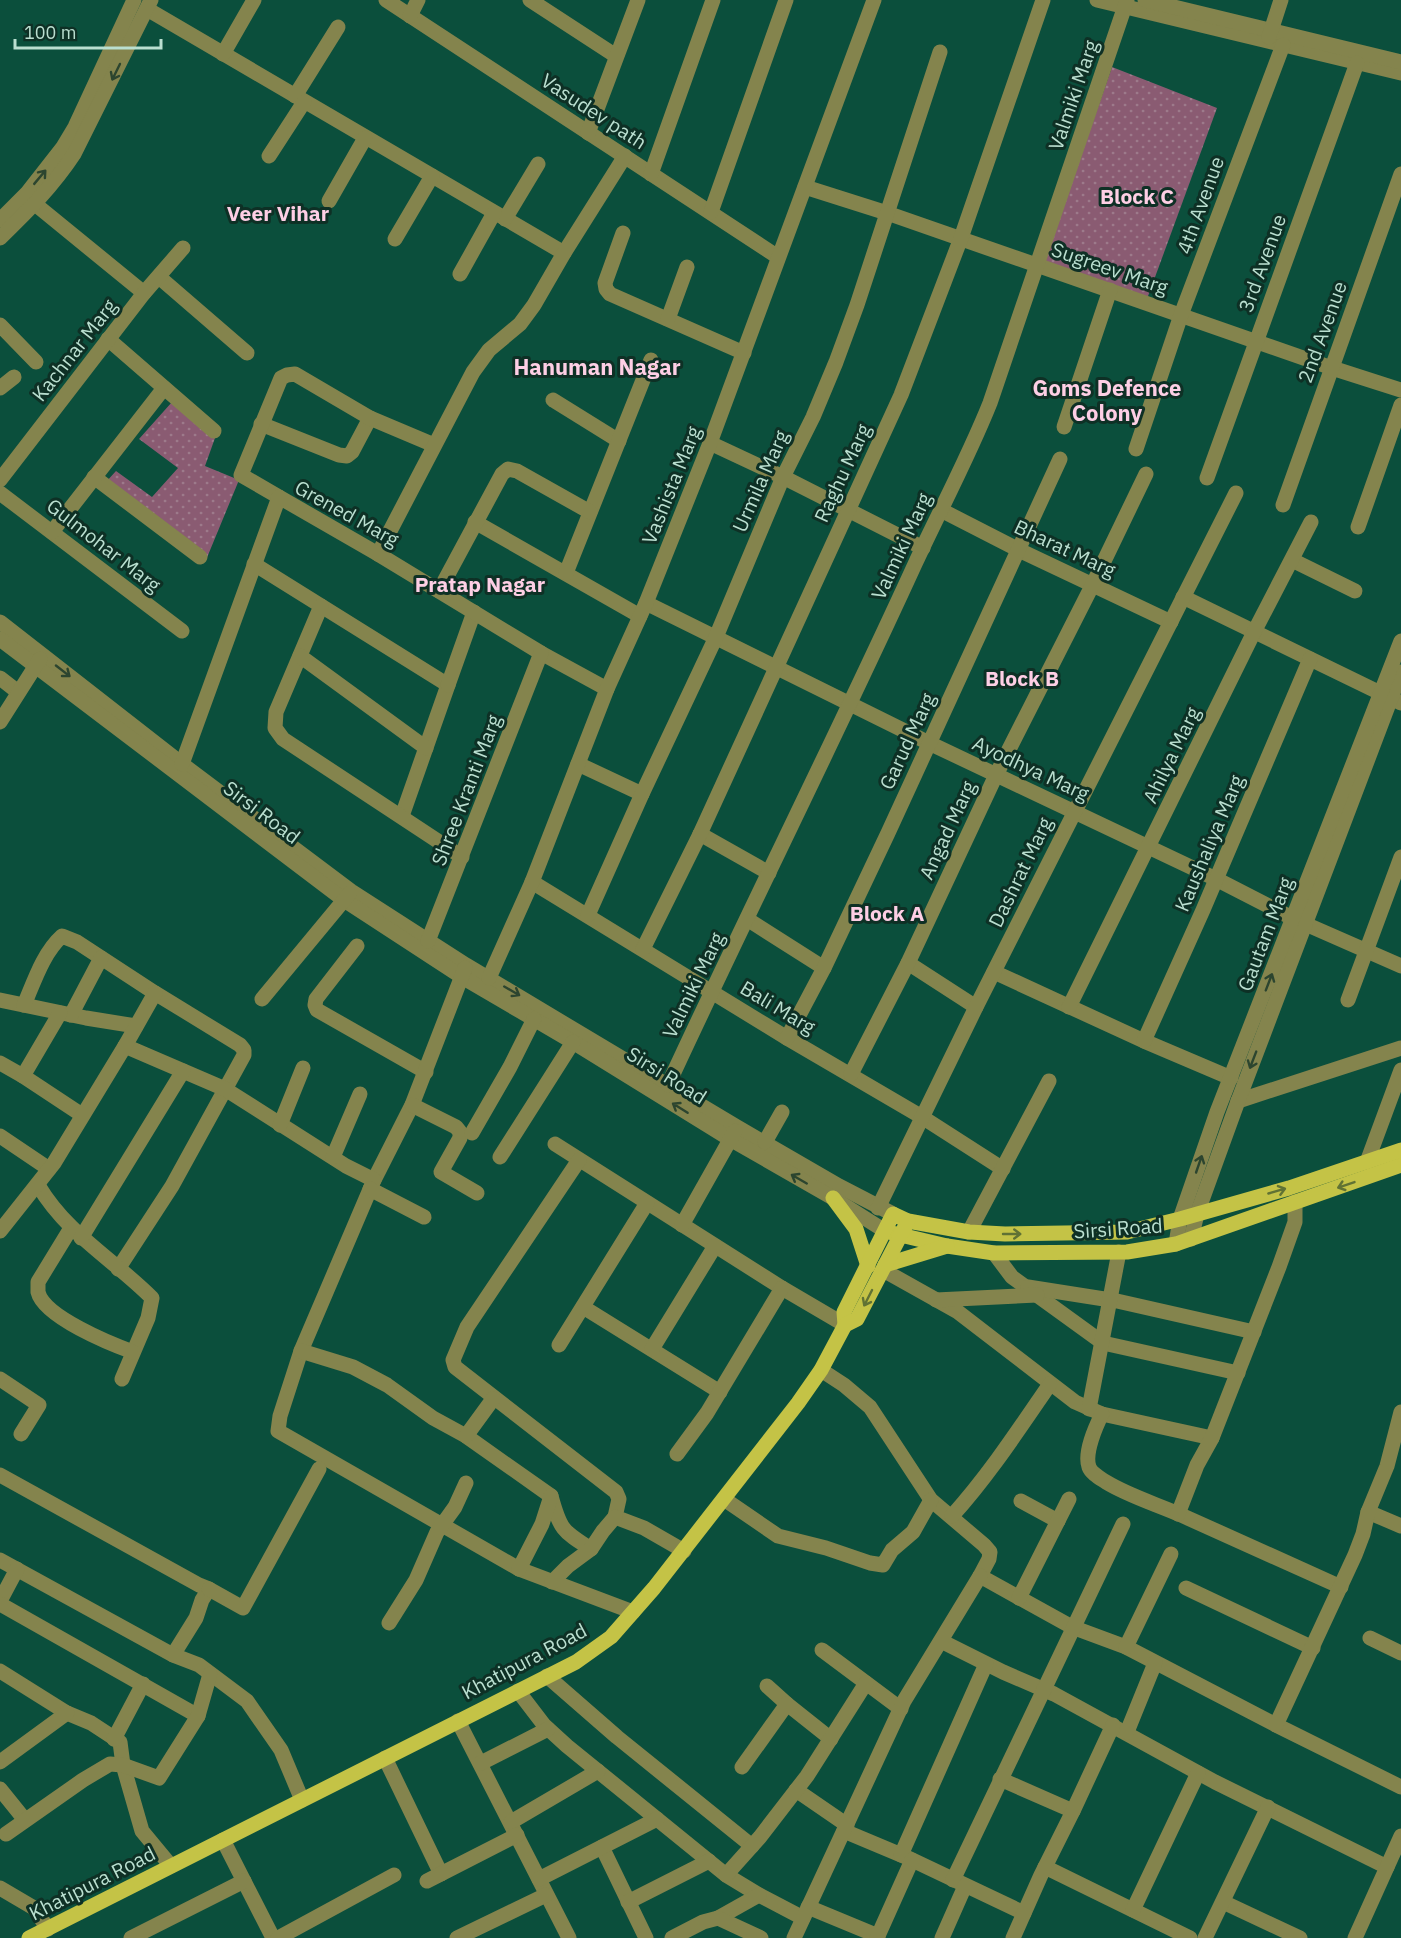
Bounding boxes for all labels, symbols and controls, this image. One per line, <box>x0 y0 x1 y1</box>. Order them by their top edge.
scale bar <box>15 12 160 50</box>
text: 100 m <box>24 21 76 44</box>
street label: Valmiki Marg <box>1042 36 1105 154</box>
one-way arrow <box>110 62 121 80</box>
street label: Vasudev path <box>536 67 652 155</box>
street label: 4th Avenue <box>1170 153 1230 257</box>
one-way arrow <box>33 170 47 185</box>
district label: Block C <box>1100 182 1174 210</box>
district label: Veer Vihar <box>227 199 330 227</box>
street label: 3rd Avenue <box>1232 210 1292 316</box>
street label: Sugreev Marg <box>1048 235 1172 301</box>
street label: 2nd Avenue <box>1291 277 1353 387</box>
street label: Kachnar Marg <box>26 293 123 407</box>
district label: Hanuman Nagar <box>513 352 681 381</box>
district label: Goms Defence Colony <box>1033 373 1181 427</box>
street label: Raghu Marg <box>807 419 877 527</box>
street label: Vashista Marg <box>635 422 707 548</box>
street label: Urmila Marg <box>726 426 795 536</box>
street label: Grened Marg <box>290 473 404 553</box>
street label: Valmiki Marg <box>865 488 938 604</box>
street label: Gulmohar Marg <box>41 492 167 598</box>
street label: Bharat Marg <box>1010 513 1121 583</box>
district label: Pratap Nagar <box>415 570 546 598</box>
district label: Block B <box>985 664 1059 692</box>
one-way arrow <box>54 665 70 678</box>
street label: Garud Marg <box>873 688 941 794</box>
street label: Ahilya Marg <box>1136 702 1206 808</box>
street label: Shree Kranti Marg <box>425 710 507 869</box>
street label: Ayodhya Marg <box>968 729 1094 807</box>
street label: Kaushaliya Marg <box>1168 770 1250 916</box>
street label: Sirsi Road <box>218 774 306 850</box>
street label: Angad Marg <box>912 776 982 884</box>
street label: Dashrat Marg <box>982 812 1058 932</box>
street label: Gautam Marg <box>1231 873 1299 995</box>
district label: Block A <box>850 899 924 927</box>
street label: Valmiki Marg <box>656 927 730 1043</box>
one-way arrow <box>1264 973 1275 992</box>
street label: Bali Marg <box>735 974 821 1040</box>
one-way arrow <box>503 986 520 998</box>
street label: Sirsi Road <box>622 1040 712 1110</box>
one-way arrow <box>1247 1050 1258 1069</box>
one-way arrow <box>672 1101 689 1113</box>
one-way arrow <box>1195 1155 1206 1174</box>
one-way arrow <box>791 1172 808 1184</box>
one-way arrow <box>1337 1180 1356 1191</box>
one-way arrow <box>1267 1185 1286 1196</box>
street label: Sirsi Road <box>1072 1211 1164 1245</box>
one-way arrow <box>1001 1228 1021 1240</box>
one-way arrow <box>862 1289 873 1307</box>
street label: Khatipura Road <box>457 1617 591 1705</box>
street label: Khatipura Road <box>24 1840 160 1926</box>

